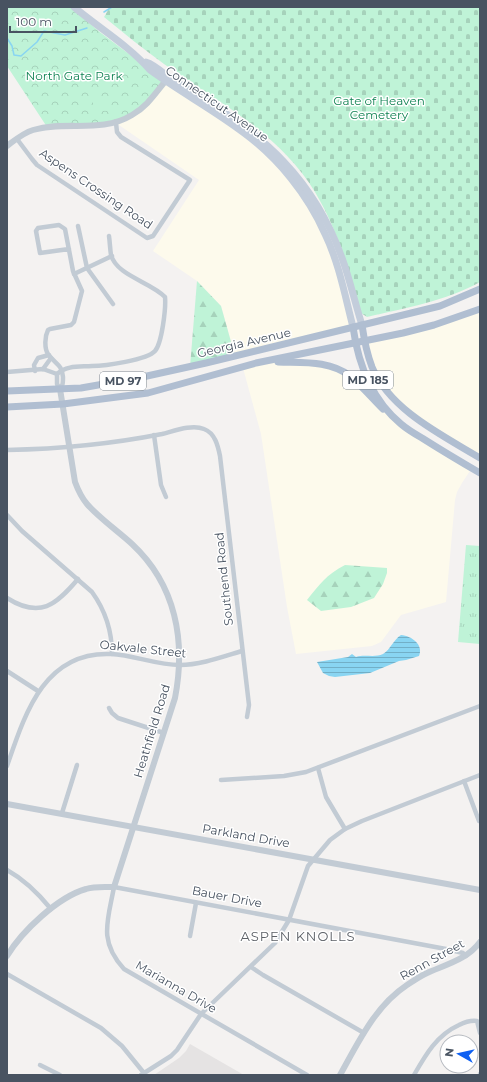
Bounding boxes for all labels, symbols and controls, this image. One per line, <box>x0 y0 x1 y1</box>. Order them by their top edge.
scale bar <box>10 8 76 34</box>
text: 100 m <box>16 14 52 29</box>
street label: Connecticut Avenue <box>163 62 272 145</box>
park label: North Gate Park <box>25 68 123 83</box>
park label: Gate of Heaven Cemetery <box>333 93 425 122</box>
street label: Aspens Crossing Road <box>37 145 156 232</box>
street label: Georgia Avenue <box>196 324 292 361</box>
road number: MD 185 <box>343 371 393 389</box>
road number: MD 97 <box>100 372 146 390</box>
street label: Southend Road <box>211 532 236 627</box>
street label: Oakvale Street <box>99 636 187 661</box>
street label: Heathfield Road <box>130 682 173 780</box>
street label: Parkland Drive <box>201 820 291 851</box>
street label: Bauer Drive <box>191 882 263 911</box>
district label: ASPEN KNOLLS <box>240 928 356 944</box>
street label: Renn Street <box>397 936 467 983</box>
street label: Marianna Drive <box>133 957 220 1016</box>
north arrow <box>439 1034 479 1074</box>
text: N <box>442 1047 457 1058</box>

